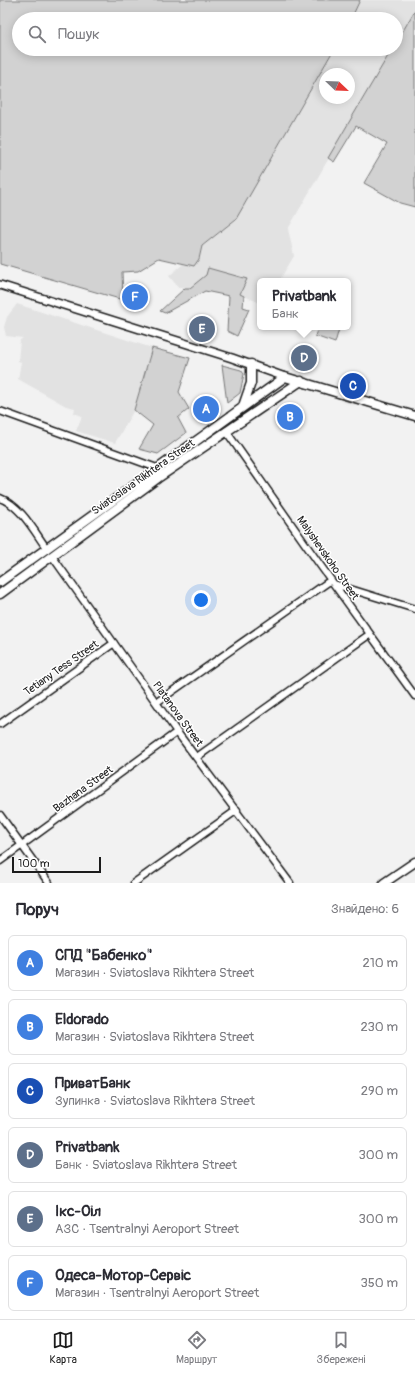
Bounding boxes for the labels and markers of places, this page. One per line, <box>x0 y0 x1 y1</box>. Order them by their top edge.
pin: F <box>122 282 148 312</box>
pin: E <box>189 314 215 344</box>
pin: D <box>291 343 317 373</box>
pin: C <box>340 371 366 401</box>
pin: A <box>193 394 219 424</box>
pin: B <box>277 402 303 432</box>

